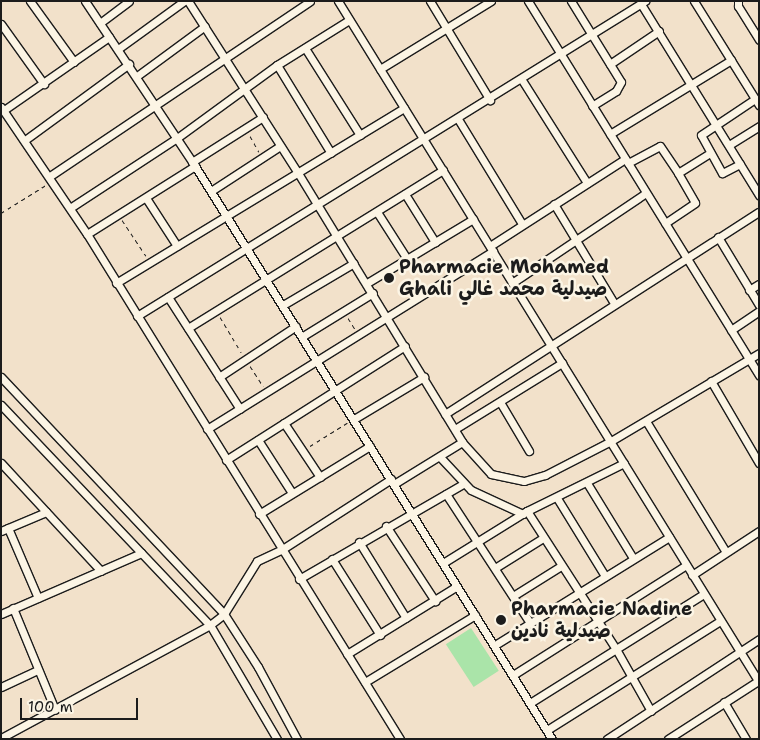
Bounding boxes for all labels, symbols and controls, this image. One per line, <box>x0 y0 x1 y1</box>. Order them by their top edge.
place label: Pharmacie Mohamed Ghali صيدلية محمد غالي <box>399 256 609 300</box>
marker: Pharmacie Mohamed Ghali صيدلية محمد غالي <box>383 272 395 284</box>
place label: Pharmacie Nadine صيدلية نادين <box>511 598 692 642</box>
marker: Pharmacie Nadine صيدلية نادين <box>495 614 507 626</box>
scale bar <box>22 688 140 720</box>
text: 100 m <box>28 697 73 717</box>

